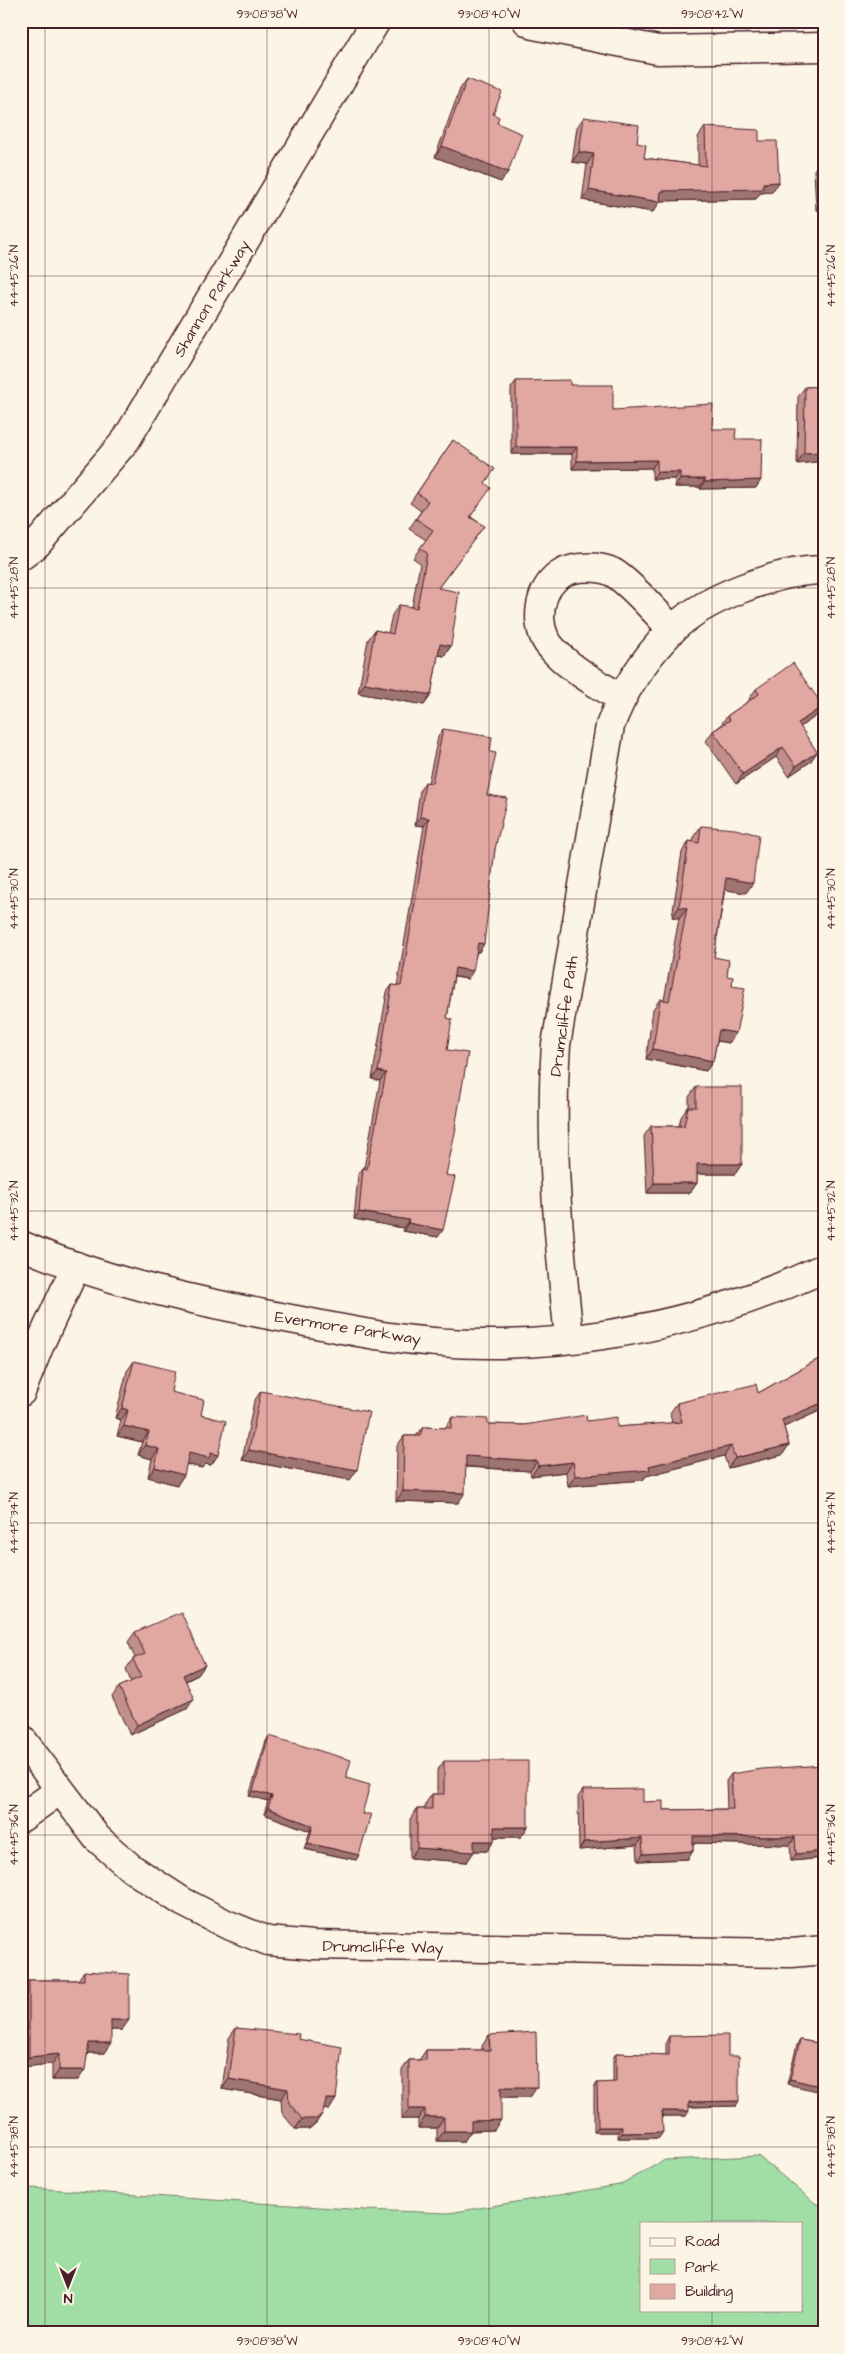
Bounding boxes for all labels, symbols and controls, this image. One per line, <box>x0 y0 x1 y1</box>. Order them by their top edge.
text: 93°08'38"W <box>237 6 298 23</box>
text: 93°08'40"W <box>458 6 521 23</box>
text: 93°08'42"W <box>681 6 744 23</box>
street label: Shannon Parkway <box>168 236 256 362</box>
text: 44°45'26"N <box>6 244 23 307</box>
text: 44°45'26"N <box>823 244 840 307</box>
text: 44°45'28"N <box>6 556 23 619</box>
text: 44°45'28"N <box>823 556 840 619</box>
text: 44°45'30"N <box>6 868 23 930</box>
text: 44°45'30"N <box>823 868 840 930</box>
street label: Drumcliffe Path <box>545 954 583 1078</box>
text: 44°45'32"N <box>6 1180 23 1241</box>
text: 44°45'32"N <box>823 1180 840 1241</box>
street label: Evermore Parkway <box>273 1306 423 1351</box>
text: 44°45'34"N <box>6 1491 23 1554</box>
text: 44°45'34"N <box>823 1491 840 1554</box>
text: 44°45'36"N <box>6 1804 23 1866</box>
text: 44°45'36"N <box>823 1804 840 1866</box>
street label: Drumcliffe Way <box>322 1935 444 1960</box>
text: 44°45'38"N <box>6 2116 23 2178</box>
text: 44°45'38"N <box>823 2116 840 2178</box>
legend <box>640 2222 802 2312</box>
text: Road <box>685 2231 720 2252</box>
text: Park <box>685 2257 720 2278</box>
north arrow <box>42 2262 92 2312</box>
text: Building <box>685 2281 733 2303</box>
text: N <box>63 2288 72 2308</box>
text: 93°08'38"W <box>237 2333 298 2350</box>
text: 93°08'40"W <box>458 2333 521 2350</box>
text: 93°08'42"W <box>681 2333 744 2350</box>

